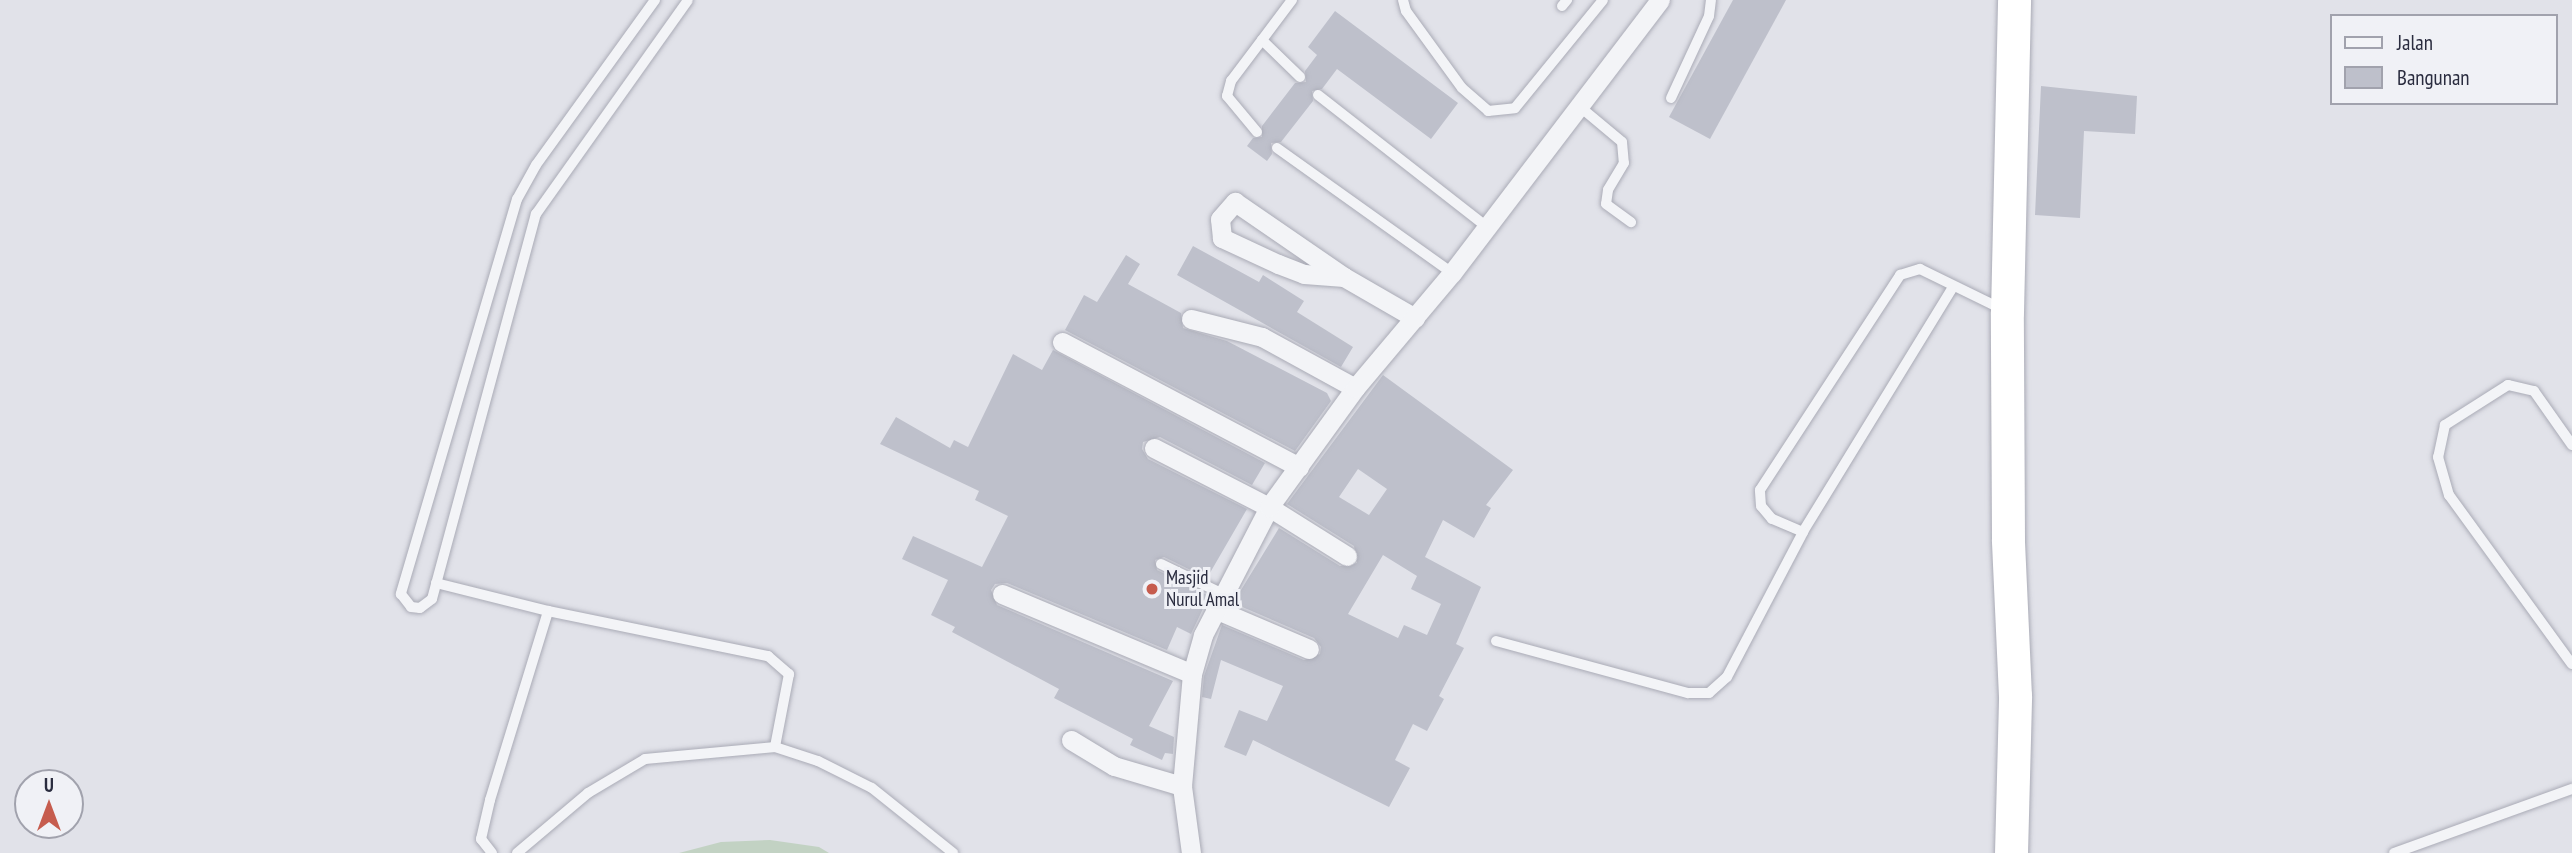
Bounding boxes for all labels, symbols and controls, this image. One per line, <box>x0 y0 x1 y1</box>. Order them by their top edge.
legend <box>2330 14 2558 105</box>
text: Jalan <box>2397 29 2433 56</box>
text: Bangunan <box>2397 64 2470 91</box>
place label: Masjid Nurul Amal <box>1166 567 1240 611</box>
marker: Masjid Nurul Amal <box>1144 581 1160 597</box>
north arrow <box>14 769 84 839</box>
text: U <box>44 773 54 797</box>

